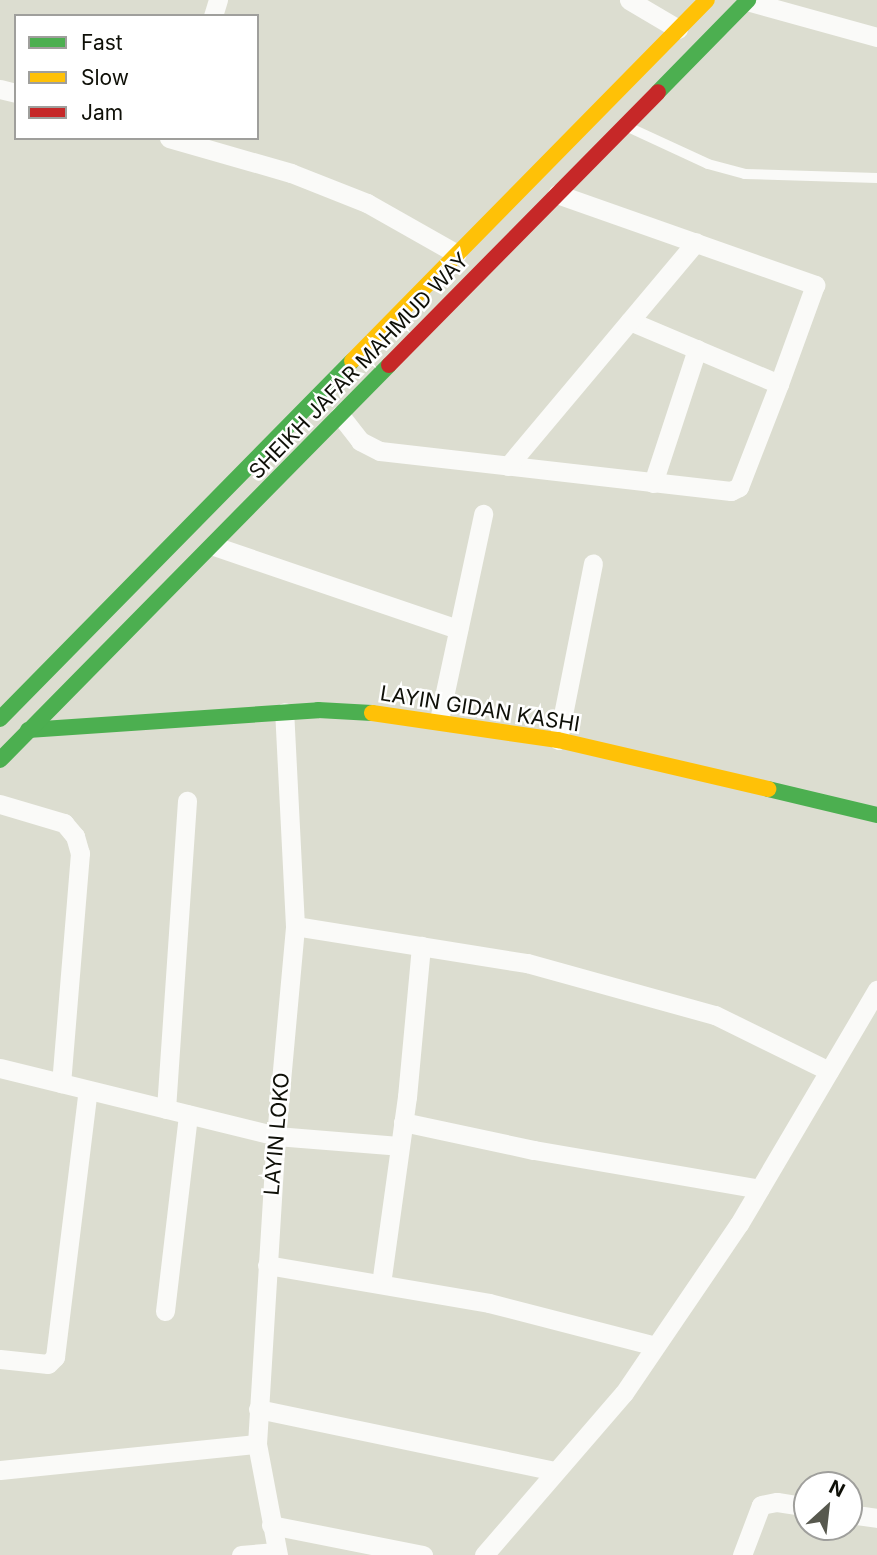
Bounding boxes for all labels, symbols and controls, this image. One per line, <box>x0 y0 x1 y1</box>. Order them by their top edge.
legend <box>14 14 259 140</box>
text: Fast <box>81 30 123 55</box>
text: Slow <box>81 65 129 90</box>
text: Jam <box>81 100 123 125</box>
street label: SHEIKH JAFAR MAHMUD WAY <box>244 248 474 484</box>
street label: LAYIN GIDAN KASHI <box>378 681 582 737</box>
street label: LAYIN LOKO <box>259 1072 295 1196</box>
north arrow <box>793 1471 863 1541</box>
text: N <box>825 1475 849 1502</box>

